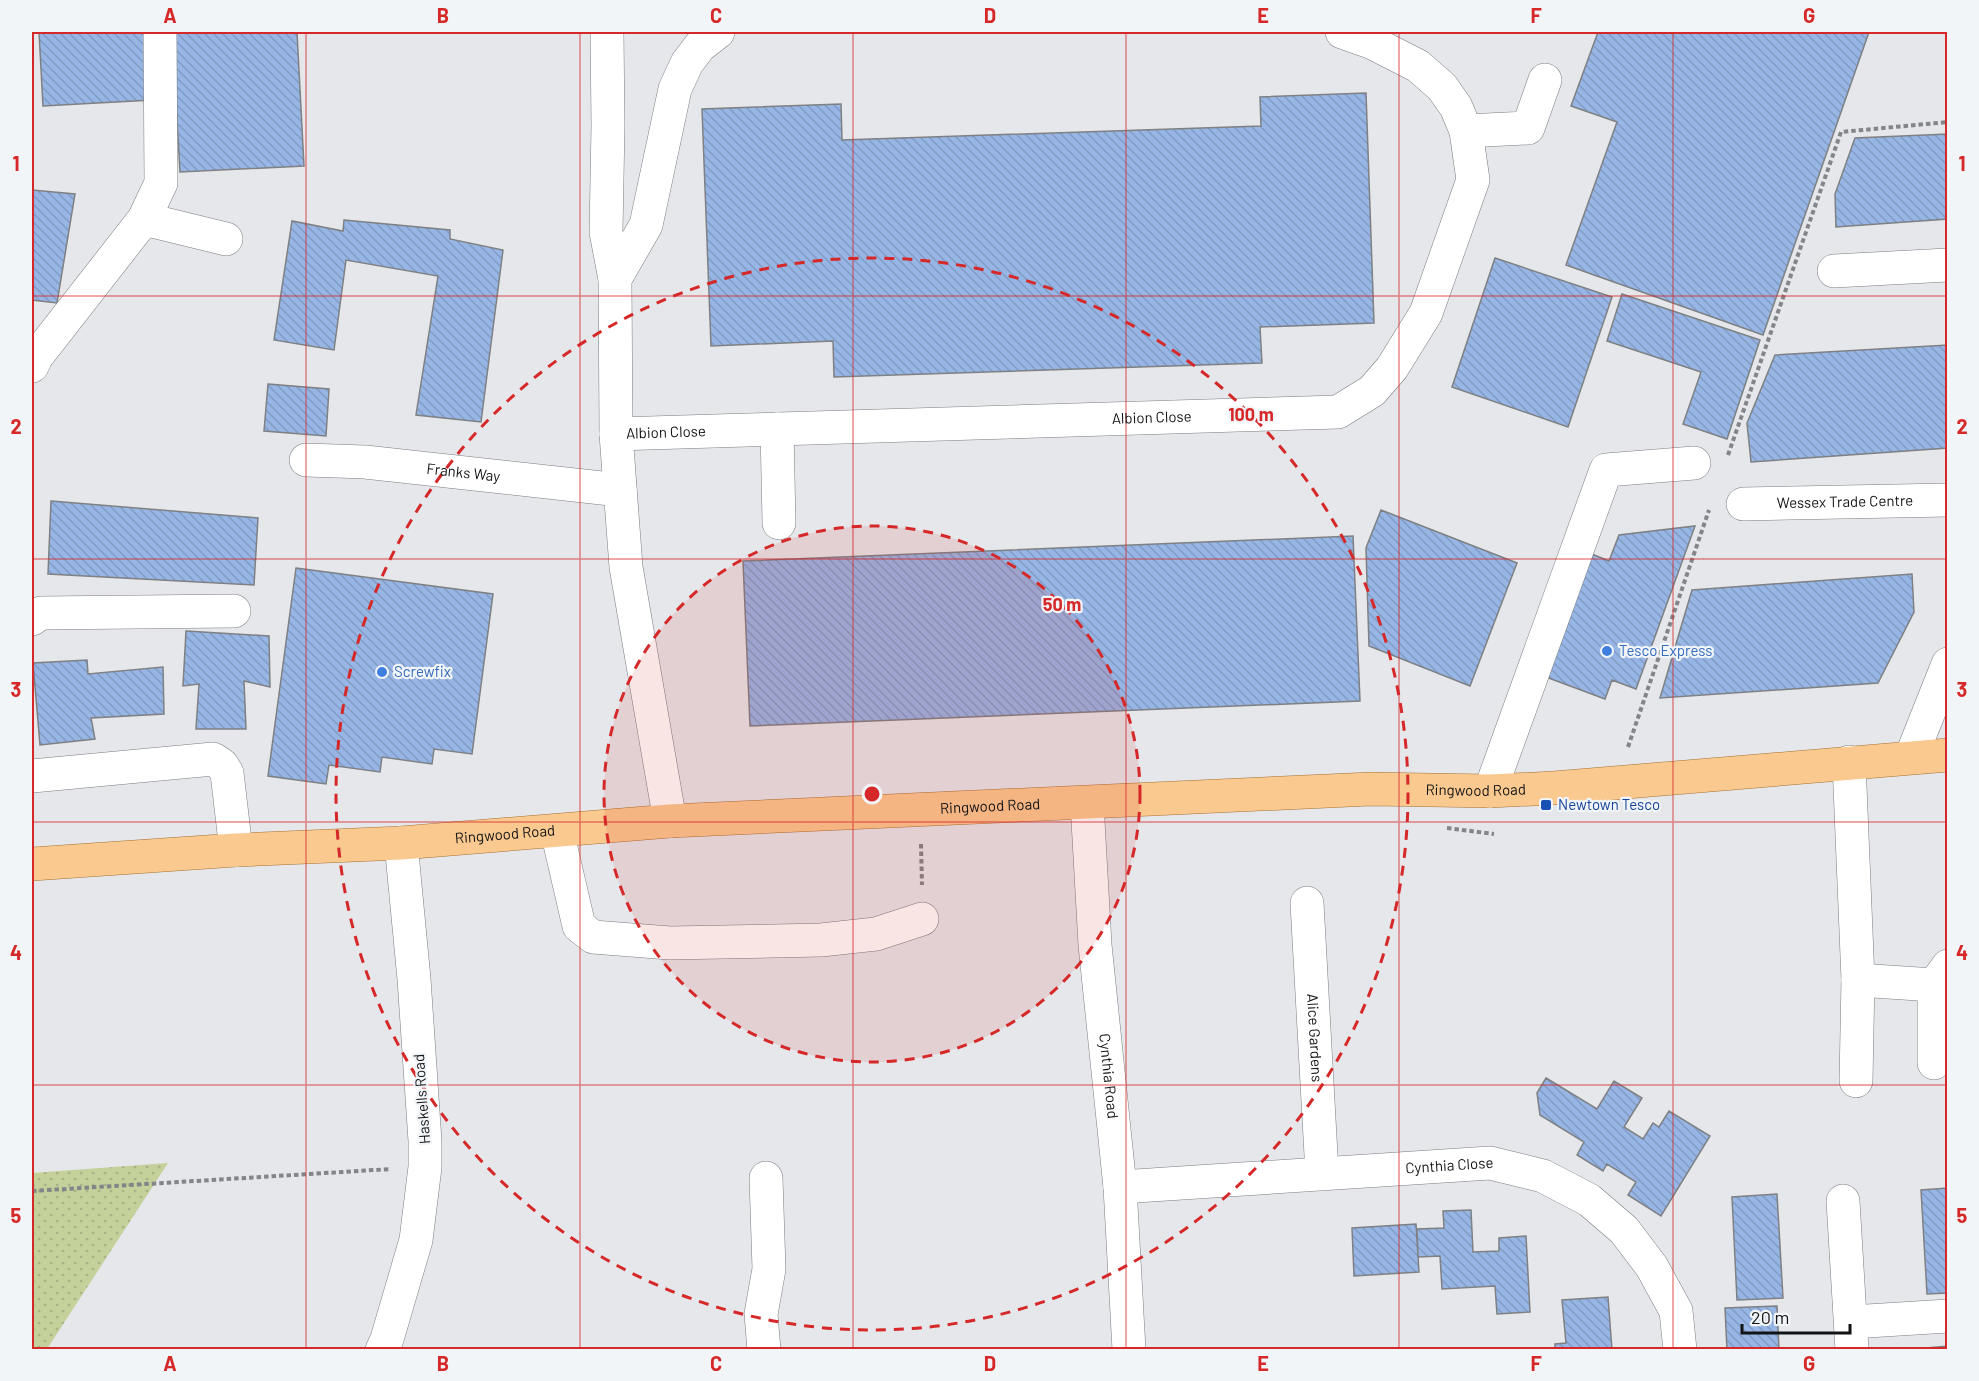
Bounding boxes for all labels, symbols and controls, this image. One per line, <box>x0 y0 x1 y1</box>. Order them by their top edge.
text: A <box>163 3 177 27</box>
text: B <box>437 3 449 27</box>
text: C <box>710 3 722 27</box>
text: D <box>984 3 996 27</box>
text: E <box>1257 3 1269 27</box>
text: F <box>1530 3 1542 27</box>
text: G <box>1803 3 1815 27</box>
text: 1 <box>12 151 20 175</box>
text: 1 <box>1958 151 1966 175</box>
text: 100 m <box>1228 403 1274 425</box>
street label: Albion Close <box>1112 406 1192 427</box>
text: 2 <box>10 414 22 438</box>
text: 2 <box>1956 414 1968 438</box>
street label: Albion Close <box>626 421 706 442</box>
street label: Franks Way <box>426 459 501 485</box>
street label: Wessex Trade Centre <box>1776 491 1913 511</box>
text: 50 m <box>1043 593 1081 615</box>
place label: Tesco Express <box>1619 641 1712 659</box>
marker: Tesco Express <box>1600 644 1614 658</box>
place label: Screwfix <box>394 662 451 680</box>
marker: Screwfix <box>375 665 389 679</box>
text: 3 <box>11 677 21 701</box>
text: 3 <box>1957 677 1967 701</box>
street label: Ringwood Road <box>1425 779 1526 799</box>
centre of rings <box>862 784 882 804</box>
street label: Ringwood Road <box>939 794 1041 817</box>
place label: Newtown Tesco <box>1558 795 1660 813</box>
marker: Newtown Tesco <box>1539 798 1553 812</box>
street label: Ringwood Road <box>454 820 556 847</box>
text: 4 <box>10 940 22 964</box>
text: 4 <box>1956 940 1968 964</box>
street label: Alice Gardens <box>1304 993 1327 1083</box>
street label: Cynthia Road <box>1096 1033 1123 1119</box>
street label: Haskells Road <box>409 1053 433 1145</box>
street label: Cynthia Close <box>1405 1153 1494 1176</box>
text: 5 <box>11 1203 22 1227</box>
text: 5 <box>1957 1203 1968 1227</box>
scale bar <box>1742 1297 1850 1335</box>
text: 20 m <box>1751 1306 1789 1328</box>
text: A <box>163 1351 177 1375</box>
text: B <box>437 1351 449 1375</box>
text: C <box>710 1351 722 1375</box>
text: D <box>984 1351 996 1375</box>
text: E <box>1257 1351 1269 1375</box>
text: F <box>1530 1351 1542 1375</box>
text: G <box>1803 1351 1815 1375</box>

